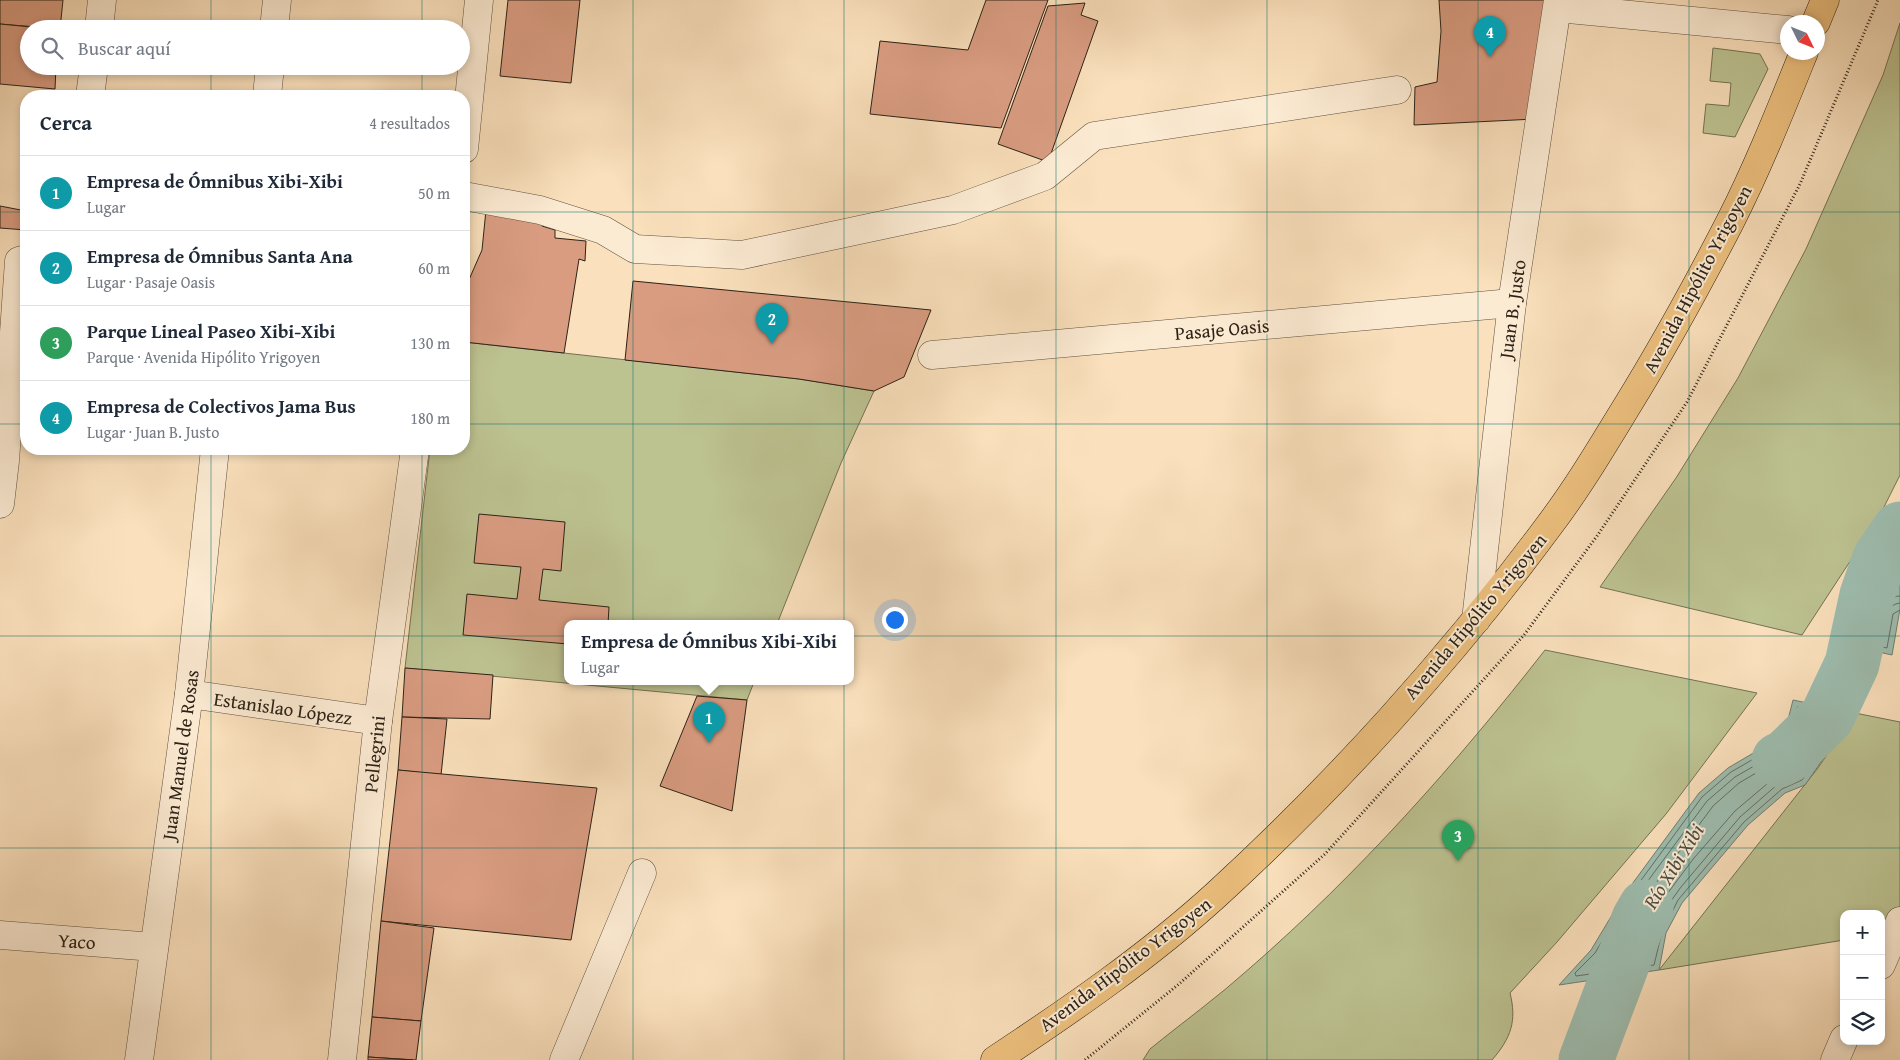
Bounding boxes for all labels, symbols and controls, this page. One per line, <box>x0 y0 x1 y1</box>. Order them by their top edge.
north arrow <box>1780 15 1825 60</box>
pin: 4 <box>1474 16 1506 57</box>
search box <box>20 20 470 75</box>
icon: search <box>38 34 66 62</box>
text: Buscar aquí <box>78 34 171 62</box>
text: Cerca <box>40 107 92 138</box>
text: 4 resultados <box>369 111 450 135</box>
text: Empresa de Ómnibus Xibi-Xibi <box>87 167 343 195</box>
street label: Avenida Hipólito Yrigoyen <box>1635 180 1759 378</box>
text: 1 <box>52 181 60 205</box>
text: 50 m <box>418 181 450 205</box>
text: Lugar <box>87 195 126 219</box>
text: Empresa de Ómnibus Santa Ana <box>87 242 353 270</box>
text: 2 <box>52 256 60 280</box>
text: 60 m <box>418 256 450 280</box>
street label: Juan B. Justo <box>1491 258 1533 362</box>
text: Lugar · Pasaje Oasis <box>87 270 215 294</box>
pin: 2 <box>756 303 788 344</box>
street label: Pasaje Oasis <box>1174 311 1270 347</box>
text: Parque Lineal Paseo Xibi-Xibi <box>87 317 335 345</box>
text: 3 <box>52 331 60 355</box>
text: 130 m <box>410 331 450 355</box>
text: Parque · Avenida Hipólito Yrigoyen <box>87 345 320 369</box>
text: Empresa de Colectivos Jama Bus <box>87 392 356 420</box>
text: 4 <box>52 406 60 430</box>
text: 180 m <box>410 406 450 430</box>
text: Lugar · Juan B. Justo <box>87 420 219 444</box>
street label: Avenida Hipólito Yrigoyen <box>1397 527 1553 705</box>
your location <box>882 607 908 633</box>
popup <box>564 620 854 685</box>
text: Empresa de Ómnibus Xibi-Xibi <box>581 627 837 655</box>
text: Lugar <box>581 655 620 679</box>
street label: Juan Manuel de Rosas <box>154 668 206 844</box>
street label: Estanislao Lópezz <box>212 684 354 732</box>
pin: 1 <box>693 702 725 743</box>
street label: Pellegrini <box>356 714 392 794</box>
water label: Río Xibi Xibi <box>1635 818 1711 915</box>
pin: 3 <box>1442 820 1474 861</box>
street label: Avenida Hipólito Yrigoyen <box>1033 890 1217 1038</box>
map controls <box>1840 910 1885 1045</box>
button: + <box>1840 910 1885 955</box>
street label: Yaco <box>57 926 97 956</box>
button: − <box>1840 955 1885 1000</box>
button: layers <box>1840 1000 1885 1045</box>

